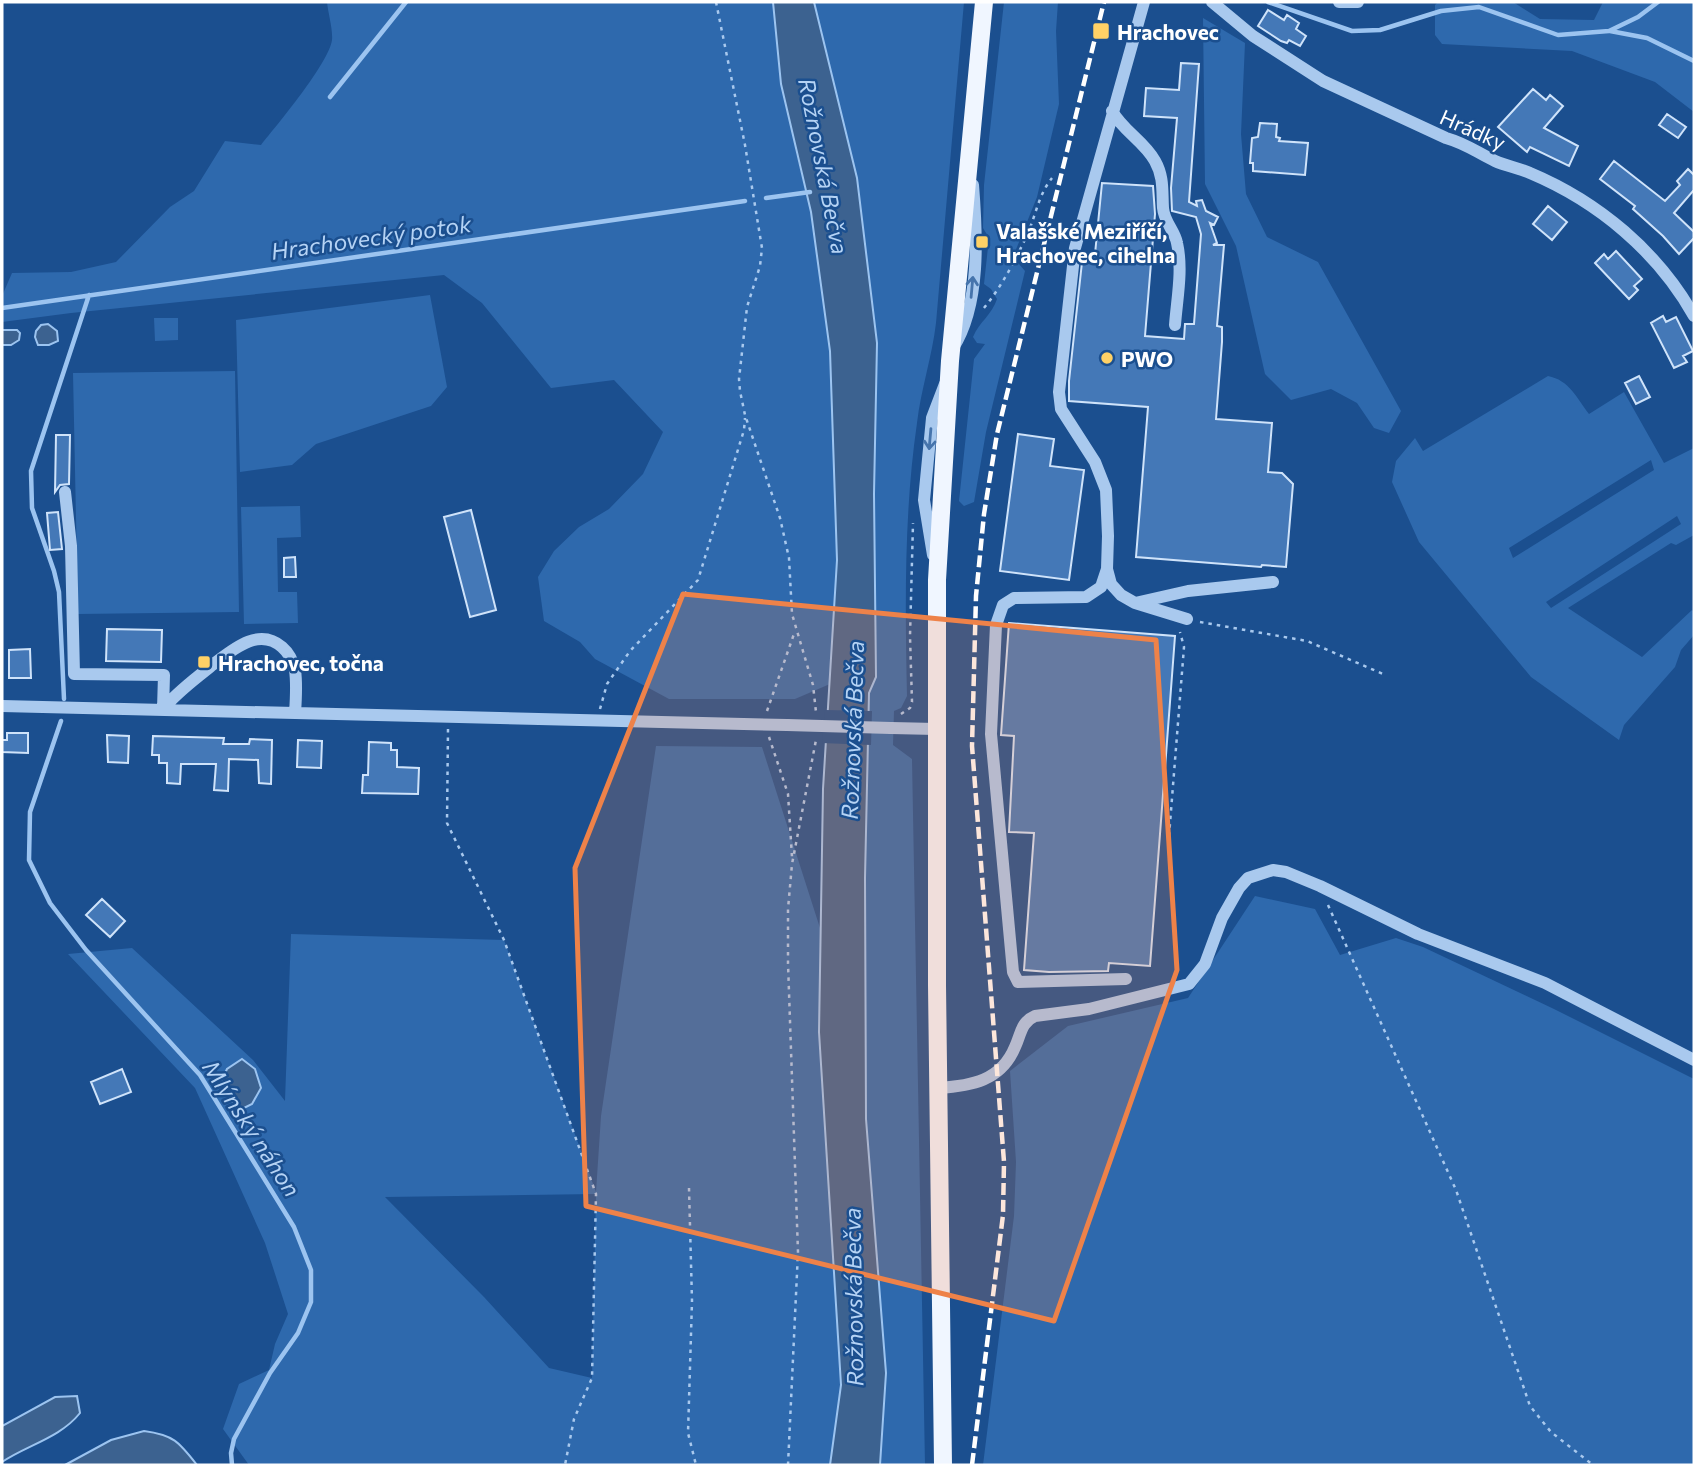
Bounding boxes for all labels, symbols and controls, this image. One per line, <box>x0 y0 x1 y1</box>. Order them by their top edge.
place label: Hrachovec <box>1117 19 1219 44</box>
marker: Hrachovec <box>1091 21 1111 41</box>
water label: Rožnovská Bečva <box>793 76 855 256</box>
street label: Hrádky <box>1436 104 1510 155</box>
water label: Hrachovecký potok <box>269 209 473 265</box>
place label: Valašské Meziříčí, Hrachovec, cihelna <box>996 218 1175 267</box>
marker: Valašské Meziříčí, Hrachovec, cihelna <box>974 234 990 250</box>
one-way arrow <box>966 276 979 299</box>
place label: PWO <box>1121 346 1173 371</box>
marker: PWO <box>1099 350 1115 366</box>
one-way arrow <box>923 427 936 450</box>
water label: Rožnovská Bečva <box>835 640 869 820</box>
place label: Hrachovec, točna <box>218 650 384 675</box>
marker: Hrachovec, točna <box>196 654 212 670</box>
water label: Mlýnský náhon <box>197 1054 307 1202</box>
water label: Rožnovská Bečva <box>837 1207 869 1387</box>

